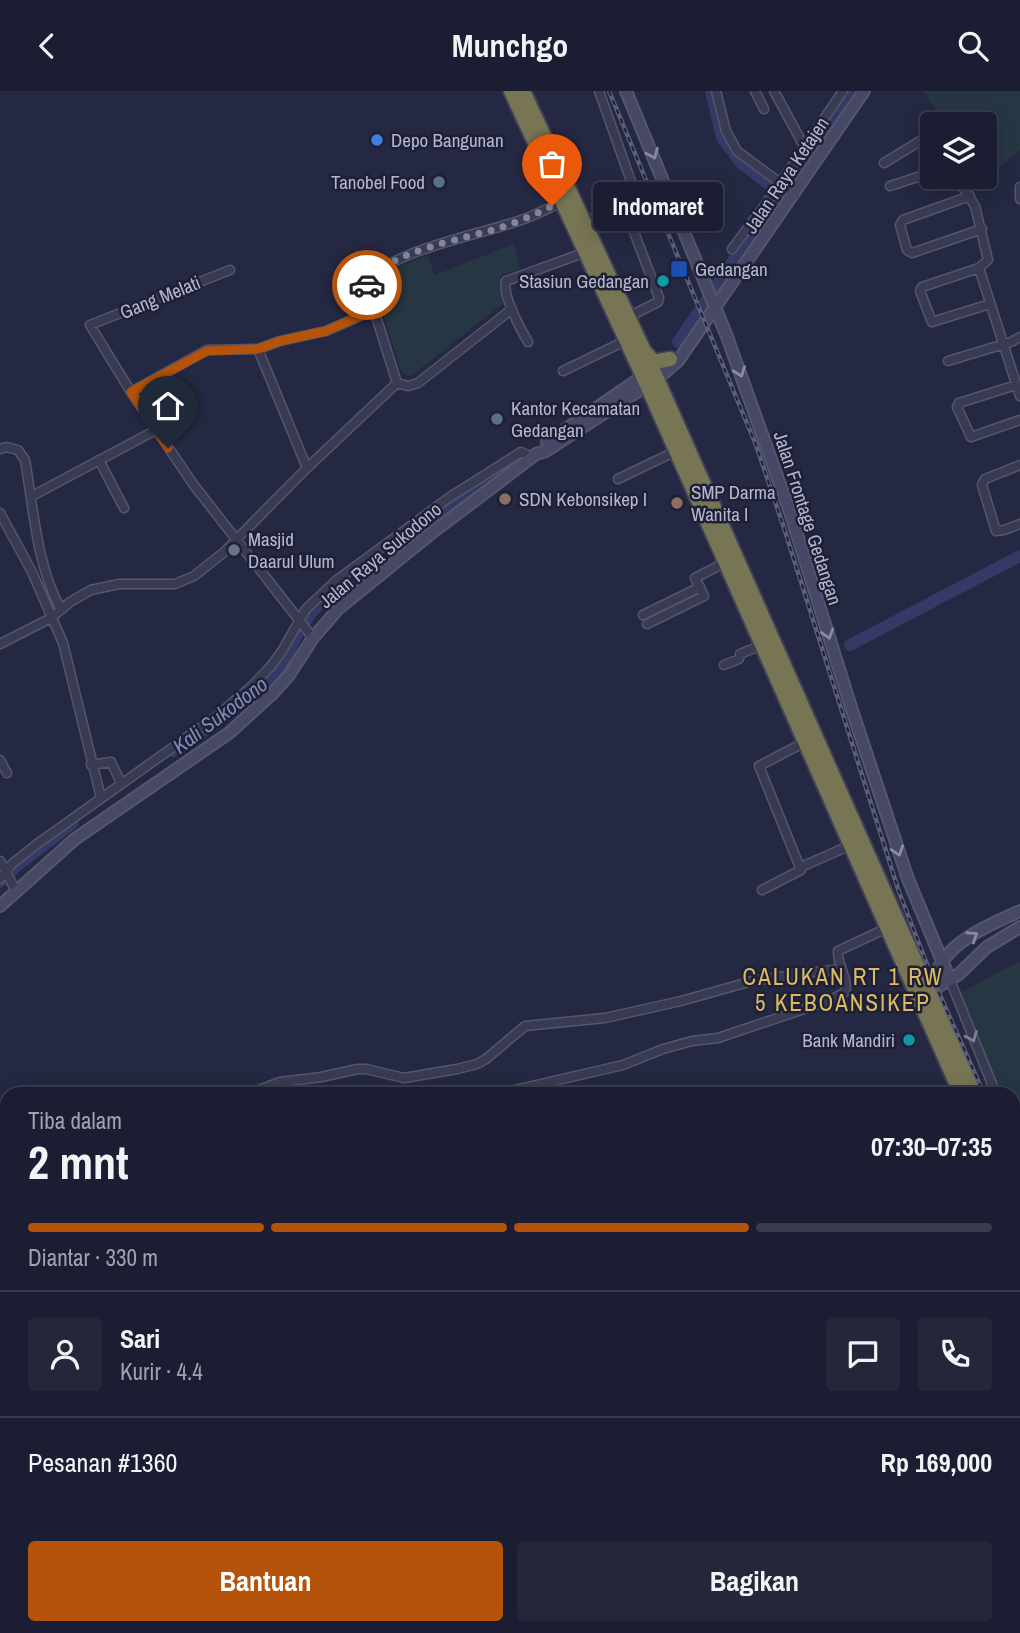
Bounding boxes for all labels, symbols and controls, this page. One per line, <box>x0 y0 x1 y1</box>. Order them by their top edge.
text: Munchgo <box>452 24 568 67</box>
icon: back <box>28 27 66 65</box>
icon: search <box>954 27 992 65</box>
street label: Jalan Raya Ketajen <box>737 112 835 238</box>
map controls <box>920 112 997 189</box>
button: layers <box>920 112 997 189</box>
place label: Depo Bangunan <box>391 127 504 153</box>
marker: Depo Bangunan <box>369 132 385 148</box>
pin <box>522 134 582 206</box>
icon: bag <box>533 145 571 183</box>
one-way arrow <box>645 146 659 159</box>
place label: Tanobel Food <box>331 169 425 195</box>
marker: Tanobel Food <box>431 174 447 190</box>
callout: Indomaret <box>594 181 724 231</box>
text: Indomaret <box>612 191 704 222</box>
courier <box>332 250 402 320</box>
place label: Gedangan <box>695 256 768 282</box>
marker: Gedangan <box>669 259 689 279</box>
icon: car <box>348 266 386 304</box>
place label: Stasiun Gedangan <box>519 268 649 294</box>
street label: Gang Melati <box>116 269 204 325</box>
marker: Stasiun Gedangan <box>655 273 671 289</box>
one-way arrow <box>732 366 746 378</box>
pin <box>138 376 198 448</box>
icon: home <box>149 387 187 425</box>
place label: Kantor Kecamatan Gedangan <box>511 395 640 443</box>
marker: Kantor Kecamatan Gedangan <box>489 411 505 427</box>
street label: Jalan Frontage Gedangan <box>768 428 848 608</box>
place label: SMP Darma Wanita I <box>691 479 776 527</box>
place label: SDN Kebonsikep I <box>519 486 647 512</box>
marker: SDN Kebonsikep I <box>497 491 513 507</box>
marker: SMP Darma Wanita I <box>669 495 685 511</box>
street label: Jalan Raya Sukodono <box>313 496 447 614</box>
place label: Masjid Daarul Ulum <box>248 526 335 574</box>
marker: Masjid Daarul Ulum <box>226 542 242 558</box>
one-way arrow <box>820 628 835 640</box>
water label: Kali Sukodono <box>167 670 273 760</box>
one-way arrow <box>890 844 904 856</box>
one-way arrow <box>966 931 979 944</box>
district label: CALUKAN RT 1 RW 5 KEBOANSIKEP <box>743 961 943 1018</box>
place label: Bank Mandiri <box>802 1027 895 1053</box>
one-way arrow <box>964 1030 978 1043</box>
marker: Bank Mandiri <box>901 1032 917 1048</box>
text: Tiba dalam <box>28 1105 122 1136</box>
text: 07:30–07:35 <box>871 1129 992 1164</box>
text: 2 mnt <box>28 1131 129 1193</box>
text: Diantar · 330 m <box>28 1242 158 1273</box>
button: person <box>28 1317 102 1391</box>
button: chat <box>826 1317 900 1391</box>
button: phone <box>918 1317 992 1391</box>
text: Sari <box>120 1321 160 1356</box>
text: Kurir · 4.4 <box>120 1356 203 1387</box>
text: Pesanan #1360 <box>28 1445 177 1480</box>
text: Rp 169,000 <box>881 1445 992 1480</box>
button: Bantuan <box>28 1541 503 1621</box>
button: Bagikan <box>517 1541 992 1621</box>

